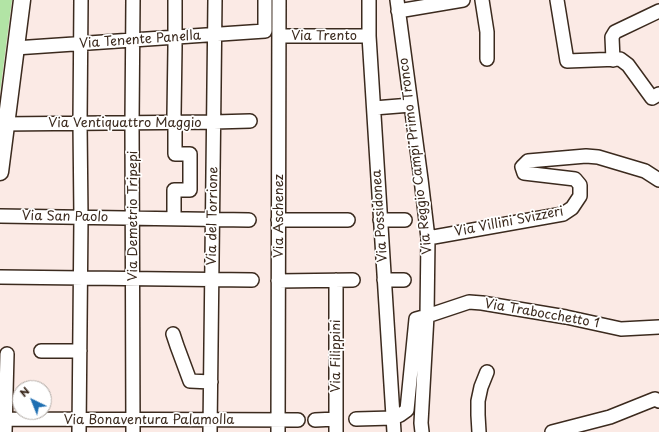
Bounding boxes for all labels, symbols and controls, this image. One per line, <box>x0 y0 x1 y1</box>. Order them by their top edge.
street label: Via Tenente Panella <box>79 28 201 52</box>
street label: Via Trento <box>291 28 357 44</box>
street label: Via Reggio Campi Primo Tronco <box>396 57 436 255</box>
street label: Via Ventiquattro Maggio <box>48 115 202 131</box>
street label: Via Demetrio Tripepi <box>125 151 141 281</box>
street label: Via del Torrione <box>204 166 222 266</box>
street label: Via Possidonea <box>369 169 391 263</box>
street label: Via Aschenez <box>271 174 287 258</box>
street label: Via Villini Svizzeri <box>453 204 565 240</box>
street label: Via San Paolo <box>22 208 108 226</box>
street label: Via Trabocchetto 1 <box>483 296 601 332</box>
street label: Via Filippini <box>328 319 344 393</box>
north arrow <box>12 380 52 420</box>
text: N <box>15 382 33 401</box>
street label: Via Bonaventura Palamolla <box>64 412 234 428</box>

